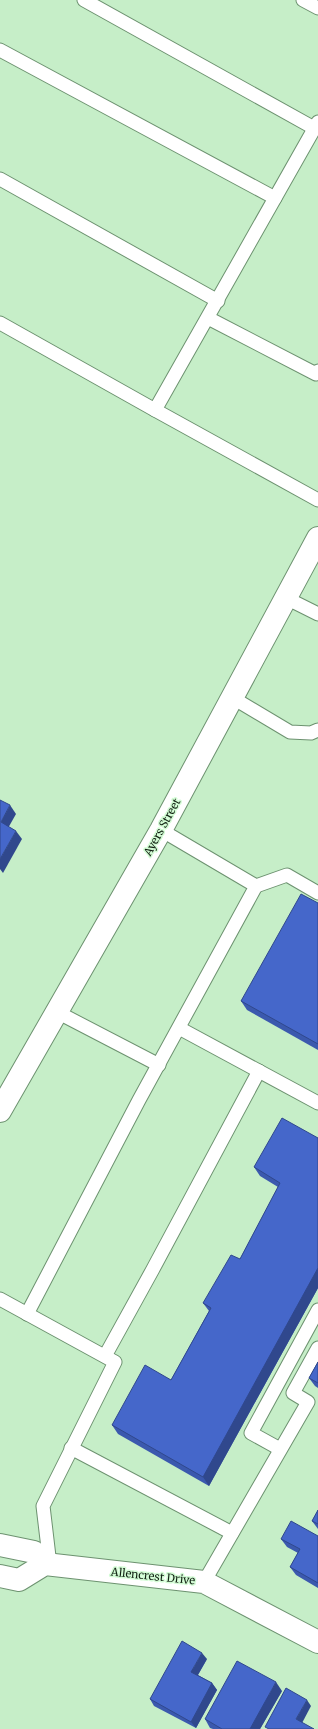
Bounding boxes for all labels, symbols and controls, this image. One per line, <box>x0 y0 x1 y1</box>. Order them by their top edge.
street label: Ayers Street <box>140 795 184 859</box>
street label: Allencrest Drive <box>109 1565 196 1587</box>

